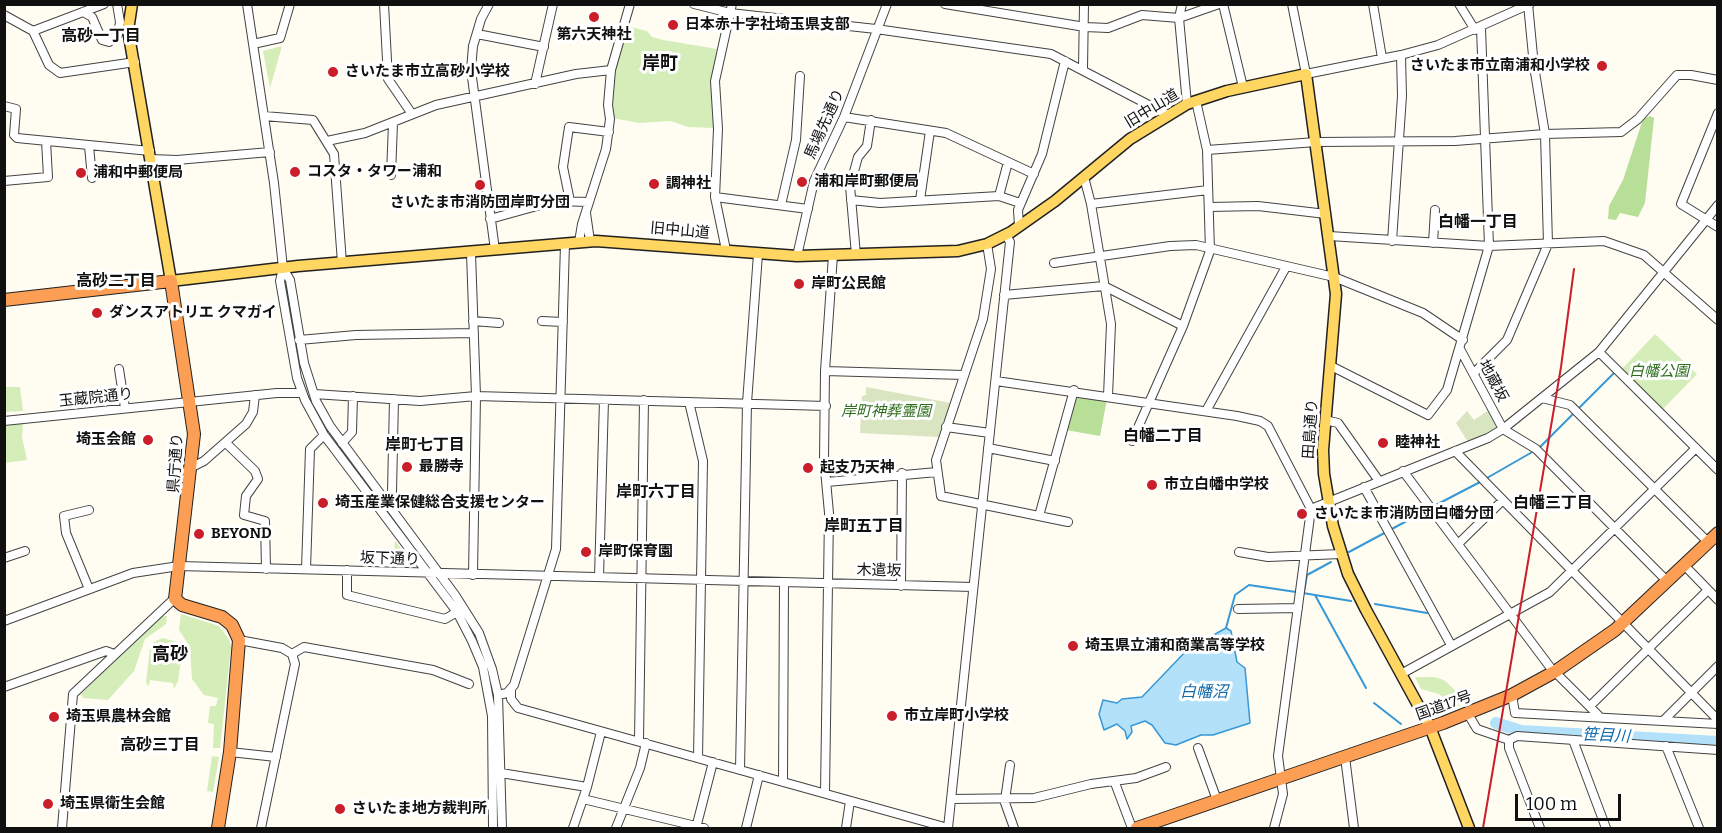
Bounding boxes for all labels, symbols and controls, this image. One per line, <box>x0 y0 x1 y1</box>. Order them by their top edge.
marker: 第六天神社 <box>587 10 601 24</box>
place label: 日本赤十字社埼玉県支部 <box>685 16 850 34</box>
marker: 日本赤十字社埼玉県支部 <box>666 18 680 32</box>
place label: 第六天神社 <box>557 26 631 44</box>
district label: 高砂一丁目 <box>61 27 141 47</box>
district label: 岸町 <box>642 53 678 75</box>
place label: さいたま市立南浦和小学校 <box>1410 57 1590 75</box>
marker: さいたま市立南浦和小学校 <box>1595 59 1609 73</box>
place label: さいたま市立高砂小学校 <box>345 63 510 81</box>
marker: さいたま市立高砂小学校 <box>326 65 340 79</box>
street label: 馬場先通り <box>802 86 848 162</box>
street label: 旧中山道 <box>1122 86 1182 132</box>
place label: コスタ・タワー浦和 <box>307 163 442 181</box>
place label: 浦和中郵便局 <box>93 164 183 182</box>
marker: コスタ・タワー浦和 <box>288 165 302 179</box>
marker: 浦和中郵便局 <box>74 166 88 180</box>
place label: 浦和岸町郵便局 <box>814 173 919 191</box>
place label: 調神社 <box>666 175 711 193</box>
marker: 浦和岸町郵便局 <box>795 175 809 189</box>
marker: 調神社 <box>647 177 661 191</box>
marker: さいたま市消防団岸町分団 <box>473 178 487 192</box>
place label: さいたま市消防団岸町分団 <box>390 194 570 212</box>
district label: 白幡一丁目 <box>1438 213 1518 233</box>
street label: 旧中山道 <box>649 219 711 243</box>
district label: 高砂二丁目 <box>76 272 156 292</box>
place label: 岸町公民館 <box>811 275 886 293</box>
marker: 岸町公民館 <box>792 277 806 291</box>
place label: ダンスアトリエ クマガイ <box>109 304 277 322</box>
marker: ダンスアトリエ クマガイ <box>90 306 104 320</box>
street label: 地蔵坂 <box>1474 357 1512 405</box>
park label: 白幡公園 <box>1629 363 1689 381</box>
street label: 玉蔵院通り <box>58 385 134 411</box>
street label: 田島通り <box>1300 398 1322 460</box>
park label: 岸町神葬霊園 <box>841 403 931 421</box>
district label: 白幡二丁目 <box>1123 427 1203 447</box>
place label: 埼玉会館 <box>76 431 136 449</box>
street label: 県庁通り <box>165 432 187 494</box>
marker: 埼玉会館 <box>141 433 155 447</box>
place label: 睦神社 <box>1395 434 1440 452</box>
district label: 岸町七丁目 <box>385 436 465 456</box>
marker: 睦神社 <box>1376 436 1390 450</box>
place label: 最勝寺 <box>419 458 464 476</box>
place label: 起支乃天神 <box>820 459 895 477</box>
marker: 最勝寺 <box>400 460 414 474</box>
marker: 起支乃天神 <box>801 461 815 475</box>
place label: 市立白幡中学校 <box>1164 476 1269 494</box>
marker: 市立白幡中学校 <box>1145 478 1159 492</box>
district label: 岸町六丁目 <box>616 483 696 503</box>
place label: 埼玉産業保健総合支援センター <box>335 494 545 512</box>
district label: 白幡三丁目 <box>1513 494 1593 514</box>
marker: 埼玉産業保健総合支援センター <box>316 496 330 510</box>
place label: さいたま市消防団白幡分団 <box>1314 505 1494 523</box>
marker: さいたま市消防団白幡分団 <box>1295 507 1309 521</box>
district label: 岸町五丁目 <box>824 517 904 537</box>
place label: BEYOND <box>211 525 272 543</box>
marker: BEYOND <box>192 527 206 541</box>
place label: 岸町保育園 <box>598 543 673 561</box>
marker: 岸町保育園 <box>579 545 593 559</box>
street label: 坂下通り <box>360 549 420 569</box>
street label: 木遣坂 <box>856 562 902 580</box>
place label: 埼玉県立浦和商業高等学校 <box>1085 637 1265 655</box>
marker: 埼玉県立浦和商業高等学校 <box>1066 639 1080 653</box>
district label: 高砂 <box>152 644 188 666</box>
water label: 白幡沼 <box>1180 683 1228 703</box>
street label: 国道17号 <box>1413 688 1475 724</box>
place label: 市立岸町小学校 <box>904 707 1009 725</box>
place label: 埼玉県農林会館 <box>66 708 171 726</box>
marker: 市立岸町小学校 <box>885 709 899 723</box>
marker: 埼玉県農林会館 <box>47 710 61 724</box>
water label: 笹目川 <box>1582 725 1630 747</box>
district label: 高砂三丁目 <box>120 736 200 756</box>
scale bar <box>1518 782 1624 820</box>
text: 100 m <box>1526 793 1577 815</box>
place label: 埼玉県衛生会館 <box>60 795 165 813</box>
marker: 埼玉県衛生会館 <box>41 797 55 811</box>
place label: さいたま地方裁判所 <box>352 800 487 818</box>
marker: さいたま地方裁判所 <box>333 802 347 816</box>

